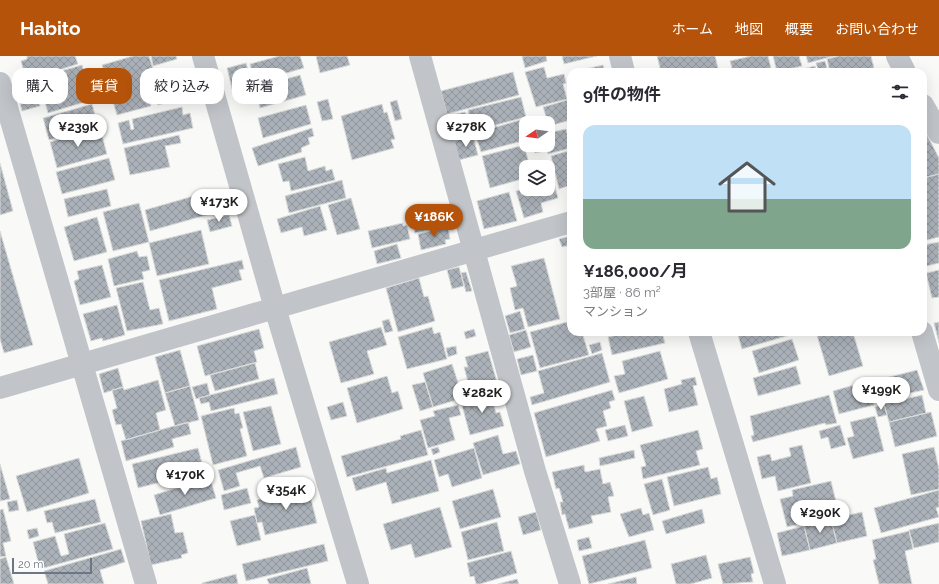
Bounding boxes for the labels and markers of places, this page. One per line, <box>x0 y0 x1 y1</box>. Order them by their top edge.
pin: ¥239K <box>50 114 106 148</box>
pin: ¥278K <box>438 114 494 148</box>
pin: ¥173K <box>191 189 247 223</box>
pin: ¥186K <box>406 204 462 238</box>
pin: ¥199K <box>853 377 909 411</box>
pin: ¥282K <box>454 380 510 414</box>
pin: ¥170K <box>157 462 213 496</box>
pin: ¥354K <box>258 477 314 511</box>
pin: ¥290K <box>792 500 848 534</box>

